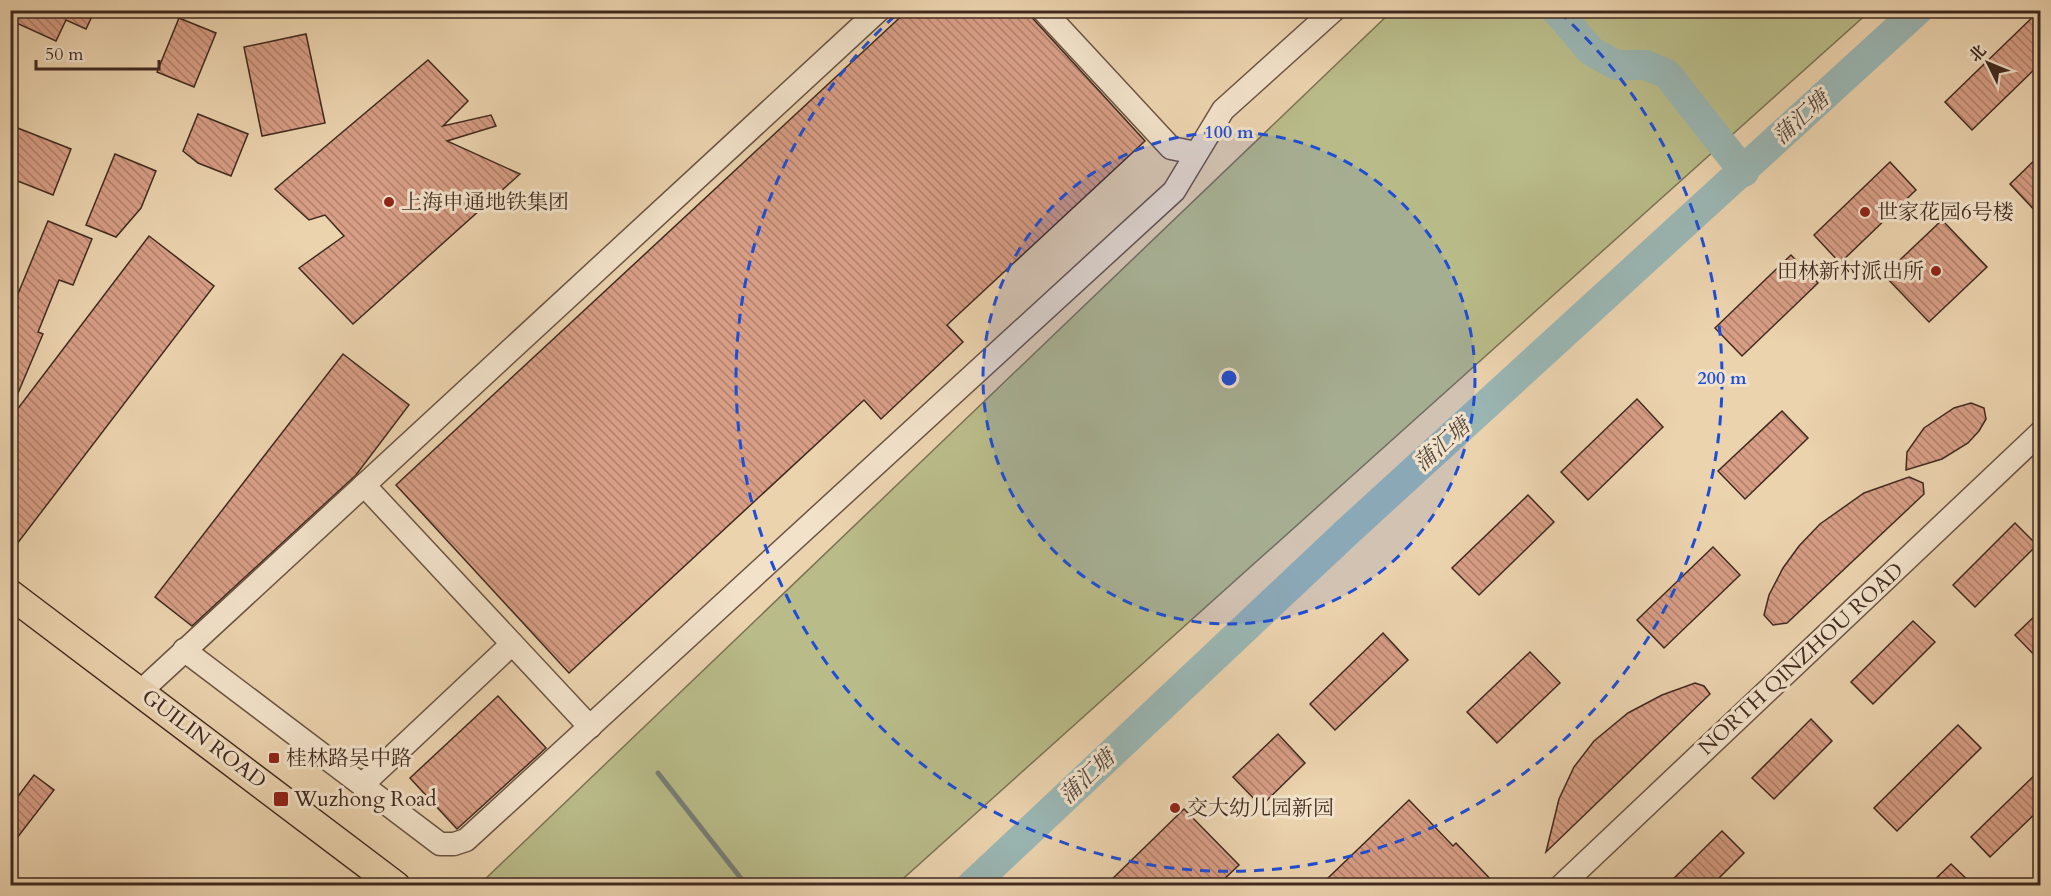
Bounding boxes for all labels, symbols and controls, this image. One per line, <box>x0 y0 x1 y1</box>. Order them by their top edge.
scale bar <box>36 33 159 71</box>
north arrow <box>1958 33 2018 93</box>
text: 北 <box>1964 40 1991 67</box>
text: 50 m <box>45 42 84 67</box>
water label: 蒲汇塘 <box>1766 83 1838 151</box>
text: 100 m <box>1204 120 1254 145</box>
place label: 上海申通地铁集团 <box>401 188 569 217</box>
marker: 上海申通地铁集团 <box>382 195 396 209</box>
place label: 世家花园6号楼 <box>1877 198 2014 227</box>
marker: 世家花园6号楼 <box>1858 205 1872 219</box>
place label: 田林新村派出所 <box>1777 257 1924 286</box>
marker: 田林新村派出所 <box>1929 264 1943 278</box>
text: 200 m <box>1697 366 1747 391</box>
centre of rings <box>1219 368 1239 388</box>
water label: 蒲汇塘 <box>1407 410 1479 478</box>
street label: NORTH QINZHOU ROAD <box>1692 556 1910 762</box>
street label: GUILIN ROAD <box>136 683 272 795</box>
water label: 蒲汇塘 <box>1053 741 1124 810</box>
place label: 桂林路吴中路 <box>286 744 412 773</box>
marker: 桂林路吴中路 <box>267 751 281 765</box>
place label: Wuzhong Road <box>293 785 436 814</box>
marker: Wuzhong Road <box>272 790 290 808</box>
place label: 交大幼儿园新园 <box>1187 794 1334 823</box>
marker: 交大幼儿园新园 <box>1168 801 1182 815</box>

